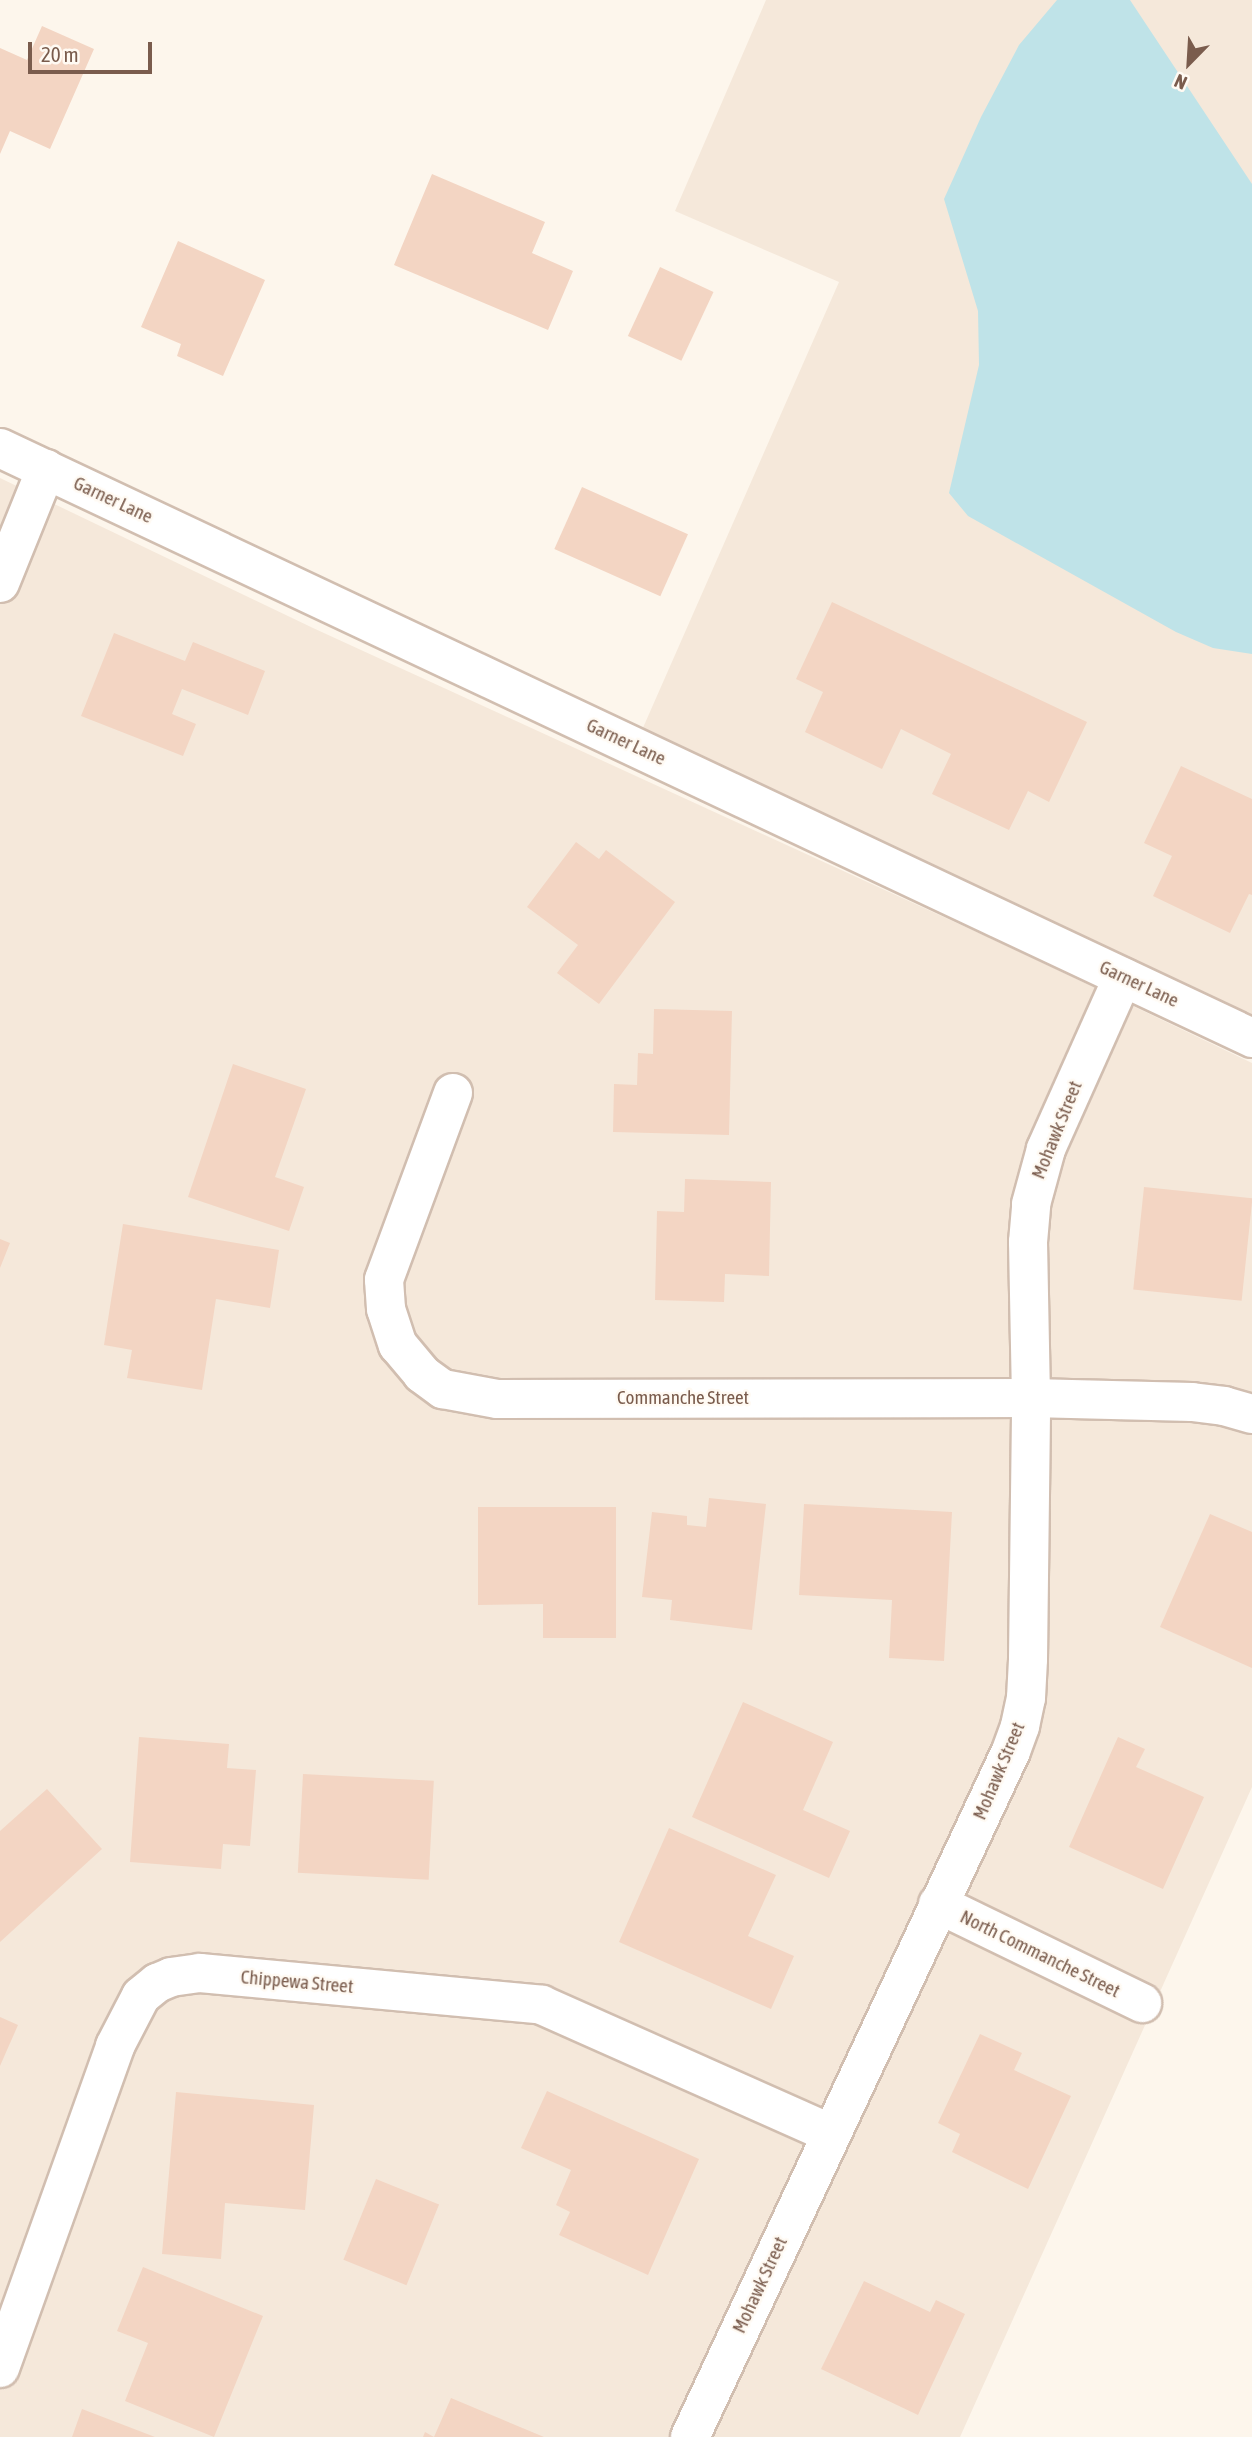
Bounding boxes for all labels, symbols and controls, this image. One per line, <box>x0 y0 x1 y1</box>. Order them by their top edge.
scale bar <box>32 28 156 72</box>
north arrow <box>1154 28 1224 98</box>
text: 20 m <box>41 42 79 66</box>
text: N <box>1171 70 1190 95</box>
street label: Garner Lane <box>70 472 156 528</box>
street label: Garner Lane <box>583 714 669 770</box>
street label: Garner Lane <box>1096 956 1182 1012</box>
street label: Mohawk Street <box>1027 1078 1087 1182</box>
street label: Commanche Street <box>617 1387 749 1409</box>
street label: Mohawk Street <box>968 1719 1030 1823</box>
street label: North Commanche Street <box>956 1905 1124 2003</box>
street label: Chippewa Street <box>240 1966 354 1998</box>
street label: Mohawk Street <box>728 2233 792 2337</box>

